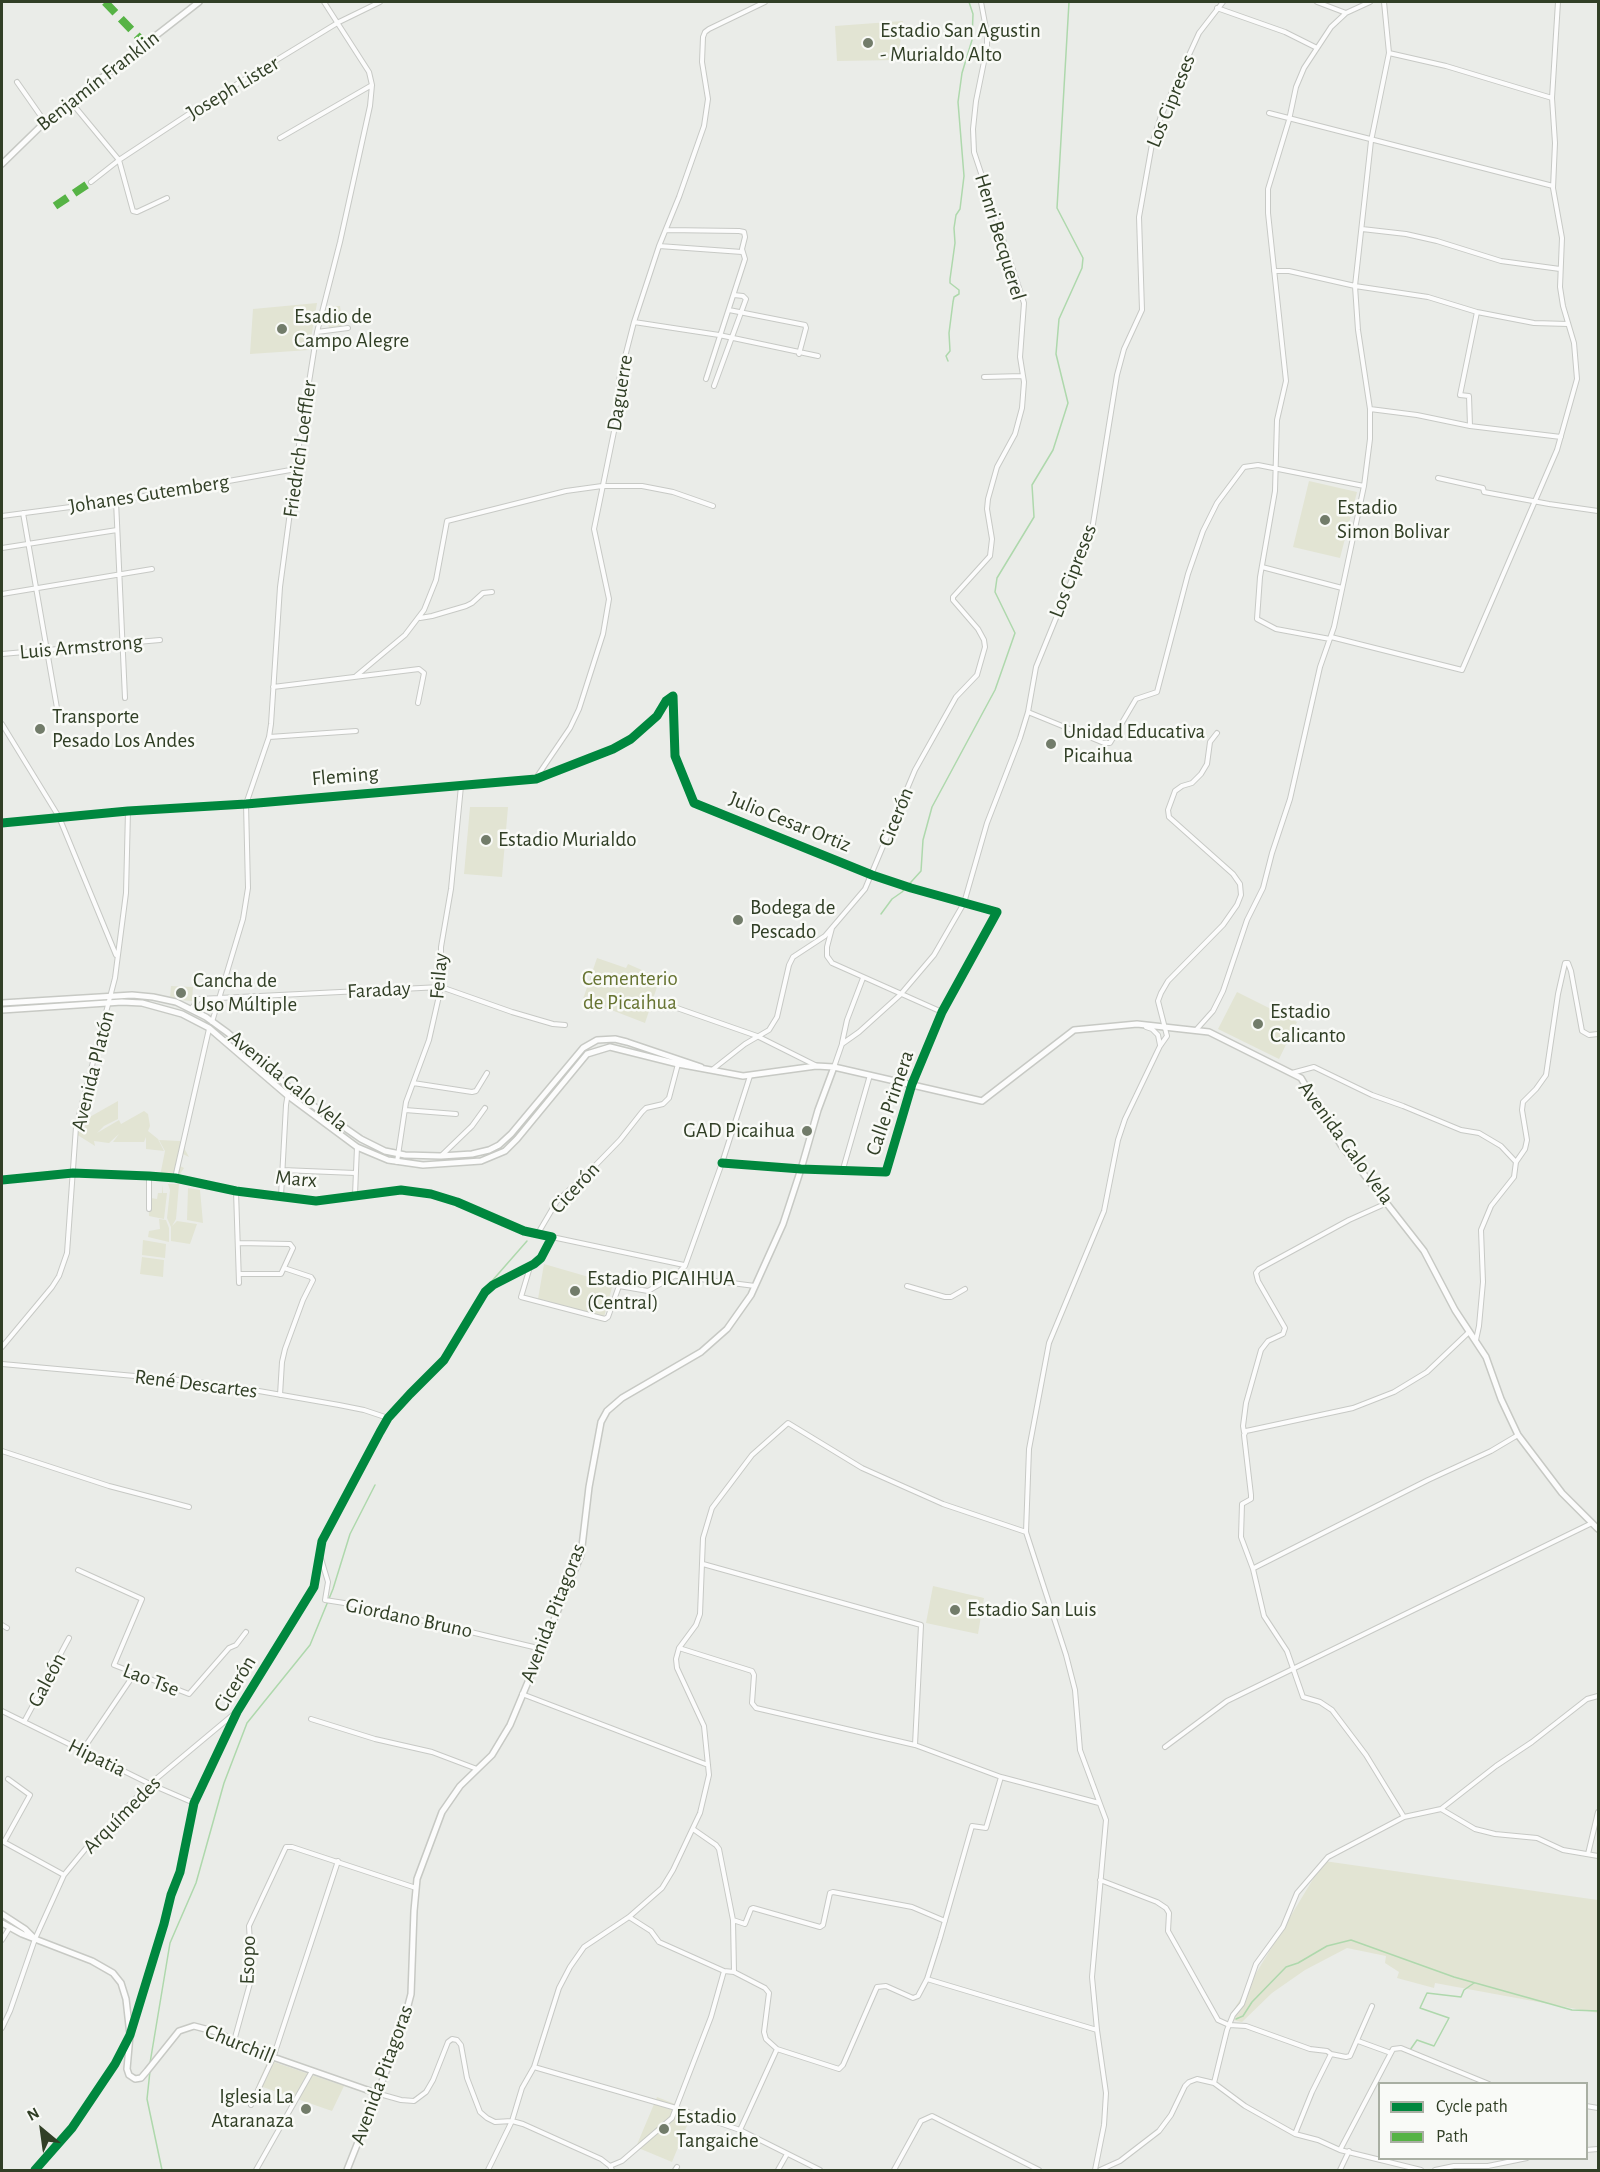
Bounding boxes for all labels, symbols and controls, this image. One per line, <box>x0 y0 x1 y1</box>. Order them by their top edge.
place label: Estadio San Agustin - Murialdo Alto <box>880 18 1041 68</box>
street label: Benjamín Franklin <box>32 25 164 137</box>
marker: Estadio San Agustin - Murialdo Alto <box>861 36 875 50</box>
street label: Joseph Lister <box>182 51 284 125</box>
street label: Los Cipreses <box>1141 51 1201 151</box>
street label: Henri Becquerel <box>969 171 1031 303</box>
place label: Esadio de Campo Alegre <box>294 304 409 354</box>
marker: Esadio de Campo Alegre <box>275 322 289 336</box>
street label: Daguerre <box>602 353 638 433</box>
street label: Friedrich Loeffler <box>278 379 322 519</box>
street label: Johanes Gutemberg <box>67 469 231 519</box>
place label: Estadio Simon Bolivar <box>1337 495 1450 545</box>
marker: Estadio Simon Bolivar <box>1318 513 1332 527</box>
street label: Los Cipreses <box>1044 521 1102 621</box>
street label: Luis Armstrong <box>18 629 144 665</box>
place label: Transporte Pesado Los Andes <box>52 704 195 754</box>
place label: Unidad Educativa Picaihua <box>1063 719 1205 769</box>
marker: Transporte Pesado Los Andes <box>33 722 47 736</box>
marker: Unidad Educativa Picaihua <box>1044 737 1058 751</box>
street label: Fleming <box>311 761 379 791</box>
street label: Cicerón <box>873 784 919 850</box>
street label: Julio Cesar Ortiz <box>725 786 855 858</box>
place label: Estadio Murialdo <box>498 827 637 853</box>
marker: Estadio Murialdo <box>479 833 493 847</box>
place label: Bodega de Pescado <box>750 895 835 945</box>
marker: Bodega de Pescado <box>731 913 745 927</box>
street label: Feilay <box>424 952 454 1000</box>
park label: Cementerio de Picaihua <box>582 966 678 1016</box>
place label: Cancha de Uso Múltiple <box>193 968 297 1018</box>
street label: Faraday <box>347 976 411 1004</box>
marker: Cancha de Uso Múltiple <box>174 986 188 1000</box>
place label: Estadio Calicanto <box>1270 999 1346 1049</box>
street label: Avenida Platón <box>66 1008 120 1134</box>
marker: Estadio Calicanto <box>1251 1017 1265 1031</box>
street label: Avenida Galo Vela <box>223 1025 353 1137</box>
street label: Calle Primera <box>860 1047 920 1159</box>
street label: Avenida Galo Vela <box>1293 1076 1399 1210</box>
place label: GAD Picaihua <box>683 1118 795 1144</box>
marker: GAD Picaihua <box>800 1124 814 1138</box>
street label: Cicerón <box>545 1157 605 1219</box>
street label: Marx <box>274 1165 318 1193</box>
place label: Estadio PICAIHUA (Central) <box>587 1266 735 1316</box>
marker: Estadio PICAIHUA (Central) <box>568 1284 582 1298</box>
street label: René Descartes <box>133 1364 259 1404</box>
street label: Avenida Pitagoras <box>515 1540 591 1686</box>
street label: Giordano Bruno <box>343 1592 475 1644</box>
place label: Estadio San Luis <box>967 1597 1097 1623</box>
marker: Estadio San Luis <box>948 1603 962 1617</box>
street label: Galeón <box>22 1649 72 1711</box>
street label: Cicerón <box>208 1651 262 1717</box>
street label: Lao Tse <box>119 1658 183 1702</box>
street label: Hipatia <box>64 1733 130 1783</box>
street label: Arquímedes <box>78 1771 166 1859</box>
street label: Esopo <box>235 1935 261 1985</box>
street label: Avenida Pitagoras <box>345 2002 419 2148</box>
street label: Churchill <box>201 2019 279 2069</box>
legend <box>1378 2082 1588 2160</box>
place label: Iglesia La Ataranaza <box>211 2084 294 2134</box>
text: Cycle path <box>1436 2098 1508 2116</box>
north arrow <box>12 2100 72 2160</box>
marker: Iglesia La Ataranaza <box>299 2102 313 2116</box>
place label: Estadio Tangaiche <box>676 2104 759 2154</box>
text: N <box>25 2105 42 2124</box>
marker: Estadio Tangaiche <box>657 2122 671 2136</box>
text: Path <box>1436 2128 1468 2146</box>

